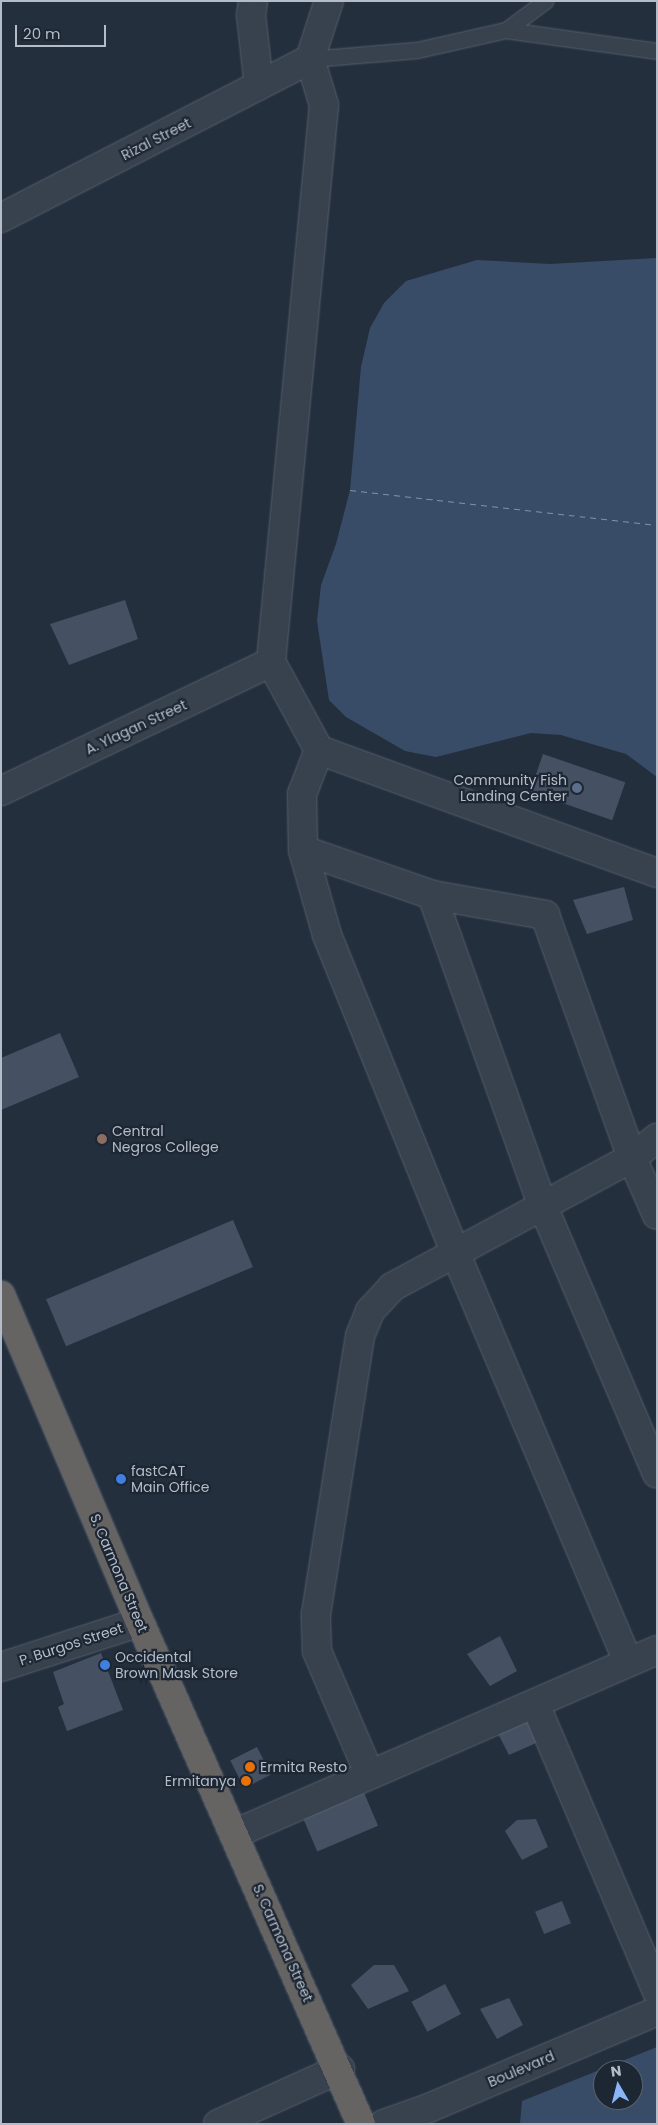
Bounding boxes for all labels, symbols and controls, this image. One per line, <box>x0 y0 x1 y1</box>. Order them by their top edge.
scale bar <box>18 15 109 47</box>
text: 20 m <box>23 23 61 44</box>
street label: Rizal Street <box>118 114 194 164</box>
street label: A. Ylagan Street <box>83 696 189 758</box>
place label: Community Fish Landing Center <box>454 772 567 804</box>
marker: Community Fish Landing Center <box>571 782 583 794</box>
place label: Central Negros College <box>112 1123 219 1156</box>
marker: Central Negros College <box>96 1133 108 1145</box>
place label: fastCAT Main Office <box>131 1463 209 1495</box>
marker: fastCAT Main Office <box>115 1473 127 1485</box>
street label: S. Carmona Street <box>86 1511 152 1635</box>
street label: P. Burgos Street <box>17 1619 125 1669</box>
place label: Occidental Brown Mask Store <box>115 1649 238 1681</box>
marker: Occidental Brown Mask Store <box>99 1659 111 1671</box>
place label: Ermita Resto <box>260 1759 347 1775</box>
marker: Ermita Resto <box>244 1761 256 1773</box>
place label: Ermitanya <box>165 1773 236 1789</box>
marker: Ermitanya <box>240 1775 252 1787</box>
street label: S. Carmona Street <box>250 1882 316 2004</box>
street label: Boulevard <box>485 2047 557 2091</box>
north arrow <box>593 2060 643 2110</box>
text: N <box>609 2061 623 2082</box>

